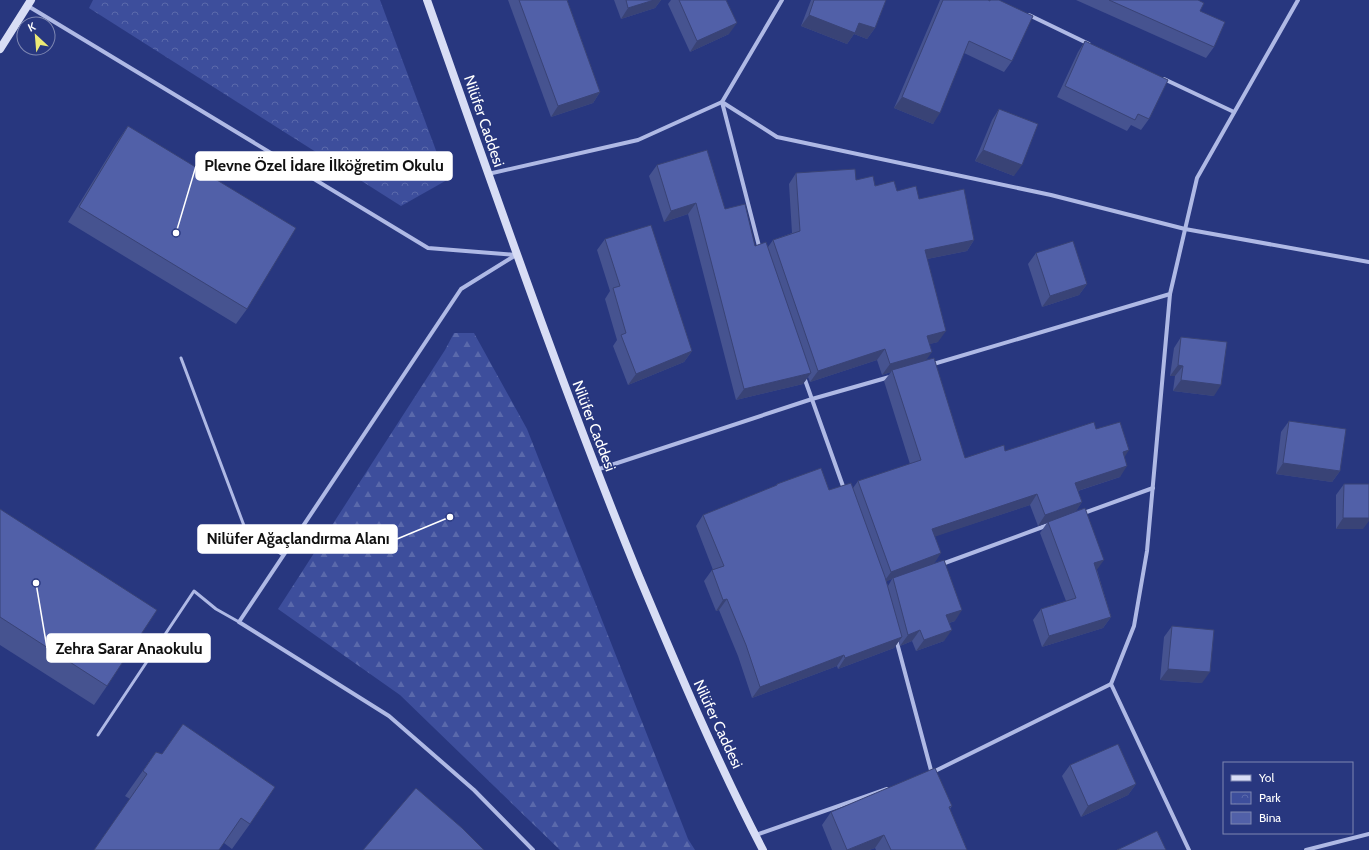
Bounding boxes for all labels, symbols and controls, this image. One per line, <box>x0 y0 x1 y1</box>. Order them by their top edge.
north arrow <box>16 16 56 56</box>
text: K <box>25 19 38 35</box>
street label: Nilüfer Caddesi <box>460 73 508 169</box>
callout: Plevne Özel İdare İlköğretim Okulu <box>196 152 452 180</box>
text: Plevne Özel İdare İlköğretim Okulu <box>204 156 444 175</box>
street label: Nilüfer Caddesi <box>568 378 620 474</box>
callout: Nilüfer Ağaçlandırma Alanı <box>198 525 397 553</box>
text: Nilüfer Ağaçlandırma Alanı <box>206 529 390 548</box>
callout: Zehra Sarar Anaokulu <box>47 634 210 662</box>
text: Zehra Sarar Anaokulu <box>56 639 202 658</box>
street label: Nilüfer Caddesi <box>690 677 746 771</box>
legend <box>1223 762 1353 834</box>
text: Yol <box>1258 770 1274 785</box>
text: Park <box>1259 790 1281 805</box>
text: Bina <box>1259 810 1281 825</box>

